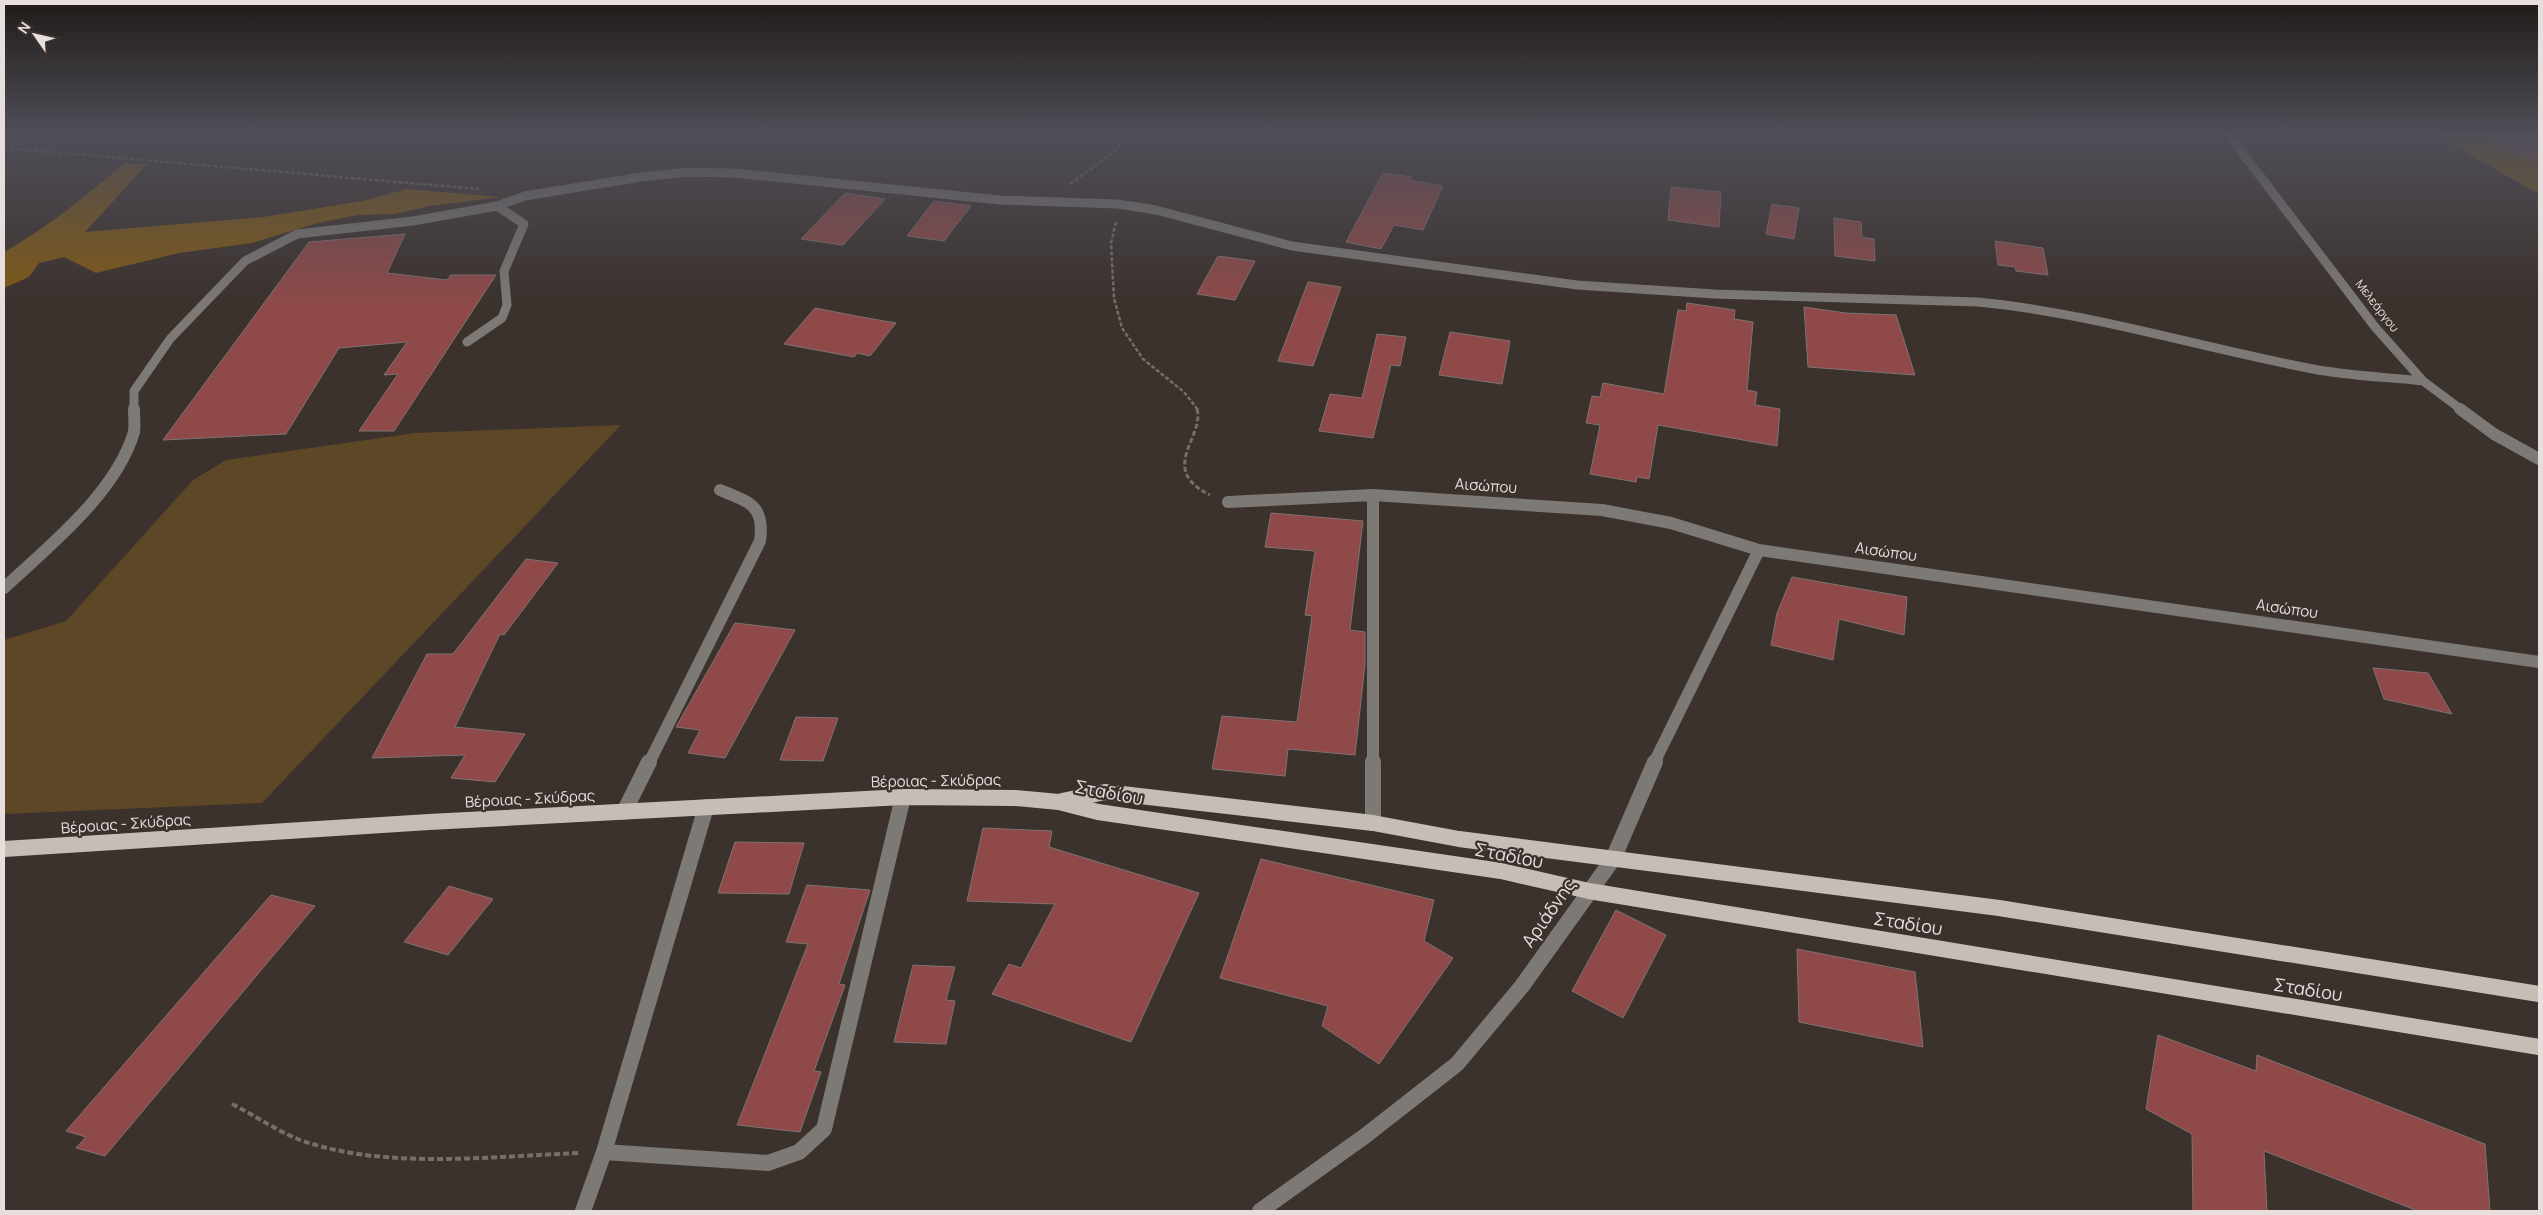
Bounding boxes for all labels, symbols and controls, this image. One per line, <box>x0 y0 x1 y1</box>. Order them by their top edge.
north arrow <box>10 10 60 60</box>
text: N <box>13 18 34 37</box>
street label: Μελεάργου <box>2352 276 2403 335</box>
street label: Αισώπου <box>1454 473 1518 498</box>
street label: Αισώπου <box>1854 537 1918 566</box>
street label: Αισώπου <box>2255 594 2319 623</box>
street label: Βέροιας - Σκύδρας <box>871 769 1001 792</box>
street label: Σταδίου <box>1073 774 1145 810</box>
street label: Βέροιας - Σκύδρας <box>464 785 596 812</box>
street label: Βέροιας - Σκύδρας <box>60 808 192 839</box>
street label: Σταδίου <box>1473 837 1545 873</box>
street label: Αριάδνης <box>1516 873 1581 952</box>
street label: Σταδίου <box>1872 906 1944 940</box>
street label: Σταδίου <box>2272 972 2344 1006</box>

